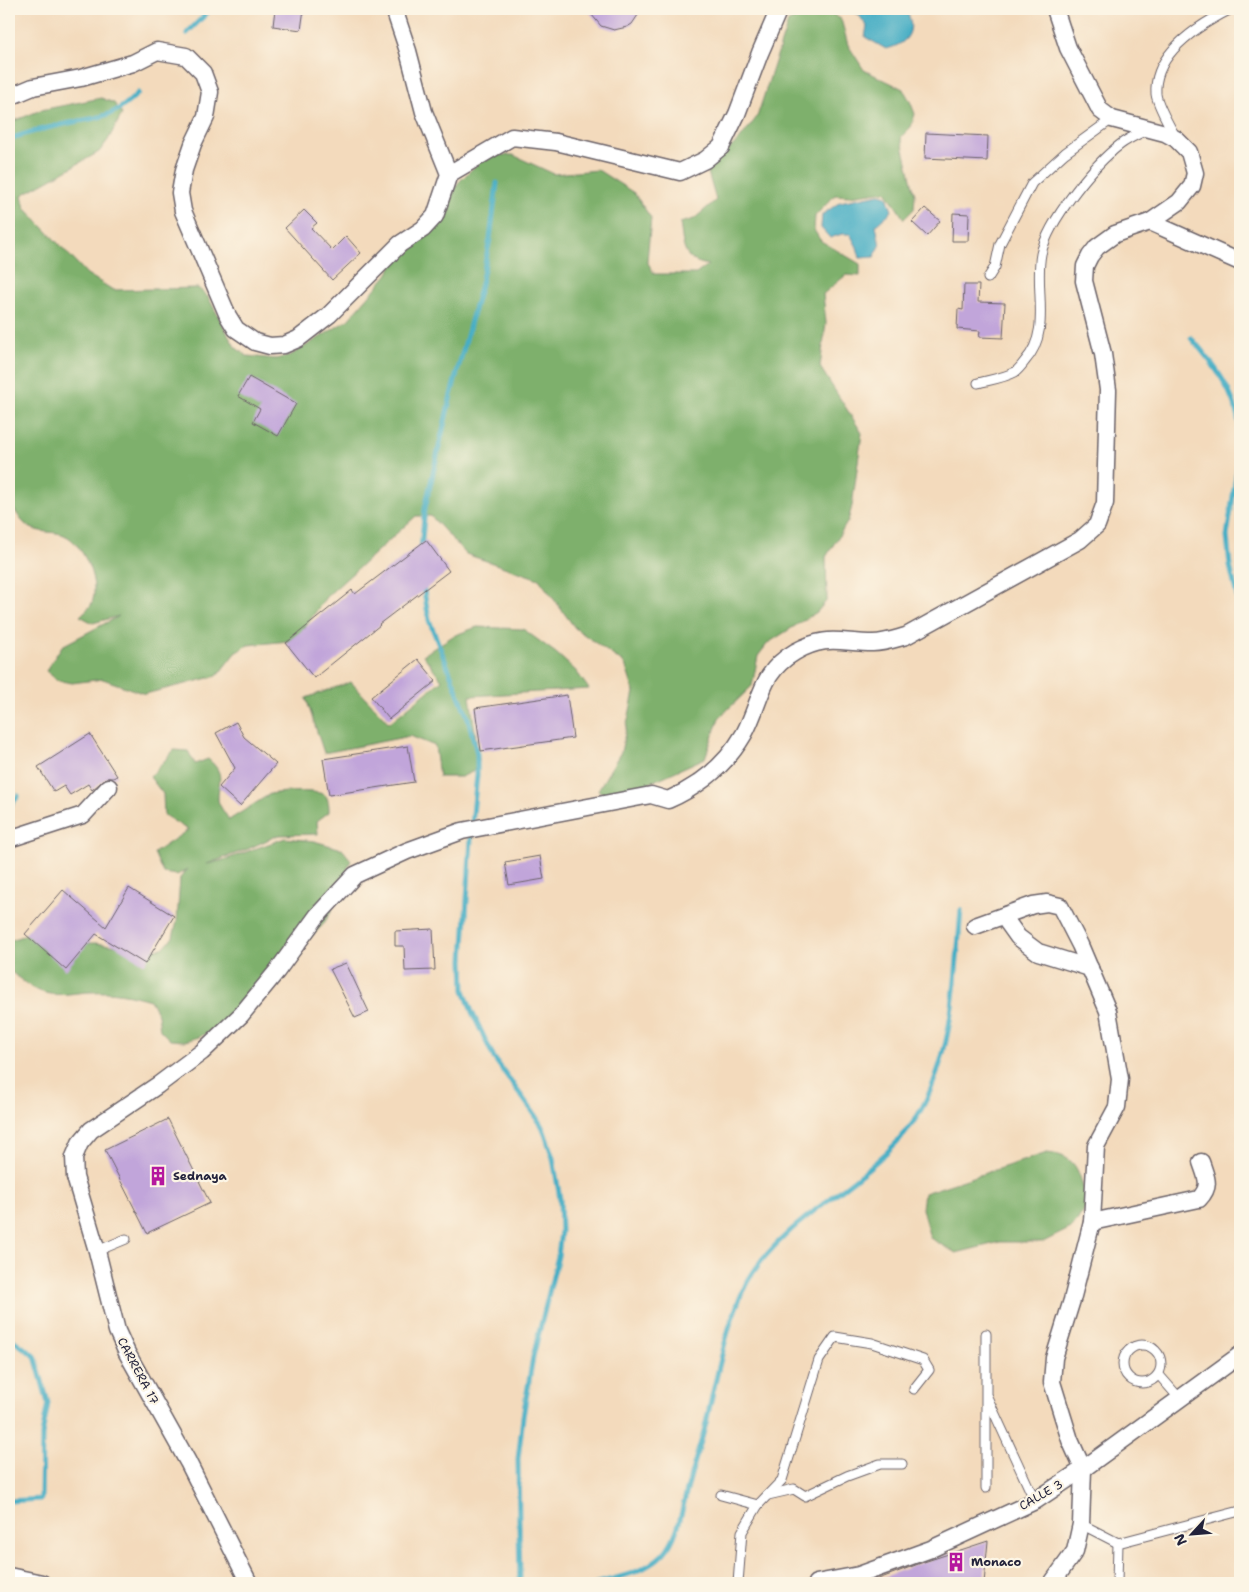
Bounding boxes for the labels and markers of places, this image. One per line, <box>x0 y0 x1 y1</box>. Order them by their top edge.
building icon: Sednaya <box>147 1165 169 1187</box>
place label: Sednaya <box>173 1168 228 1184</box>
building icon: Monaco <box>945 1551 967 1573</box>
place label: Monaco <box>971 1554 1021 1570</box>

